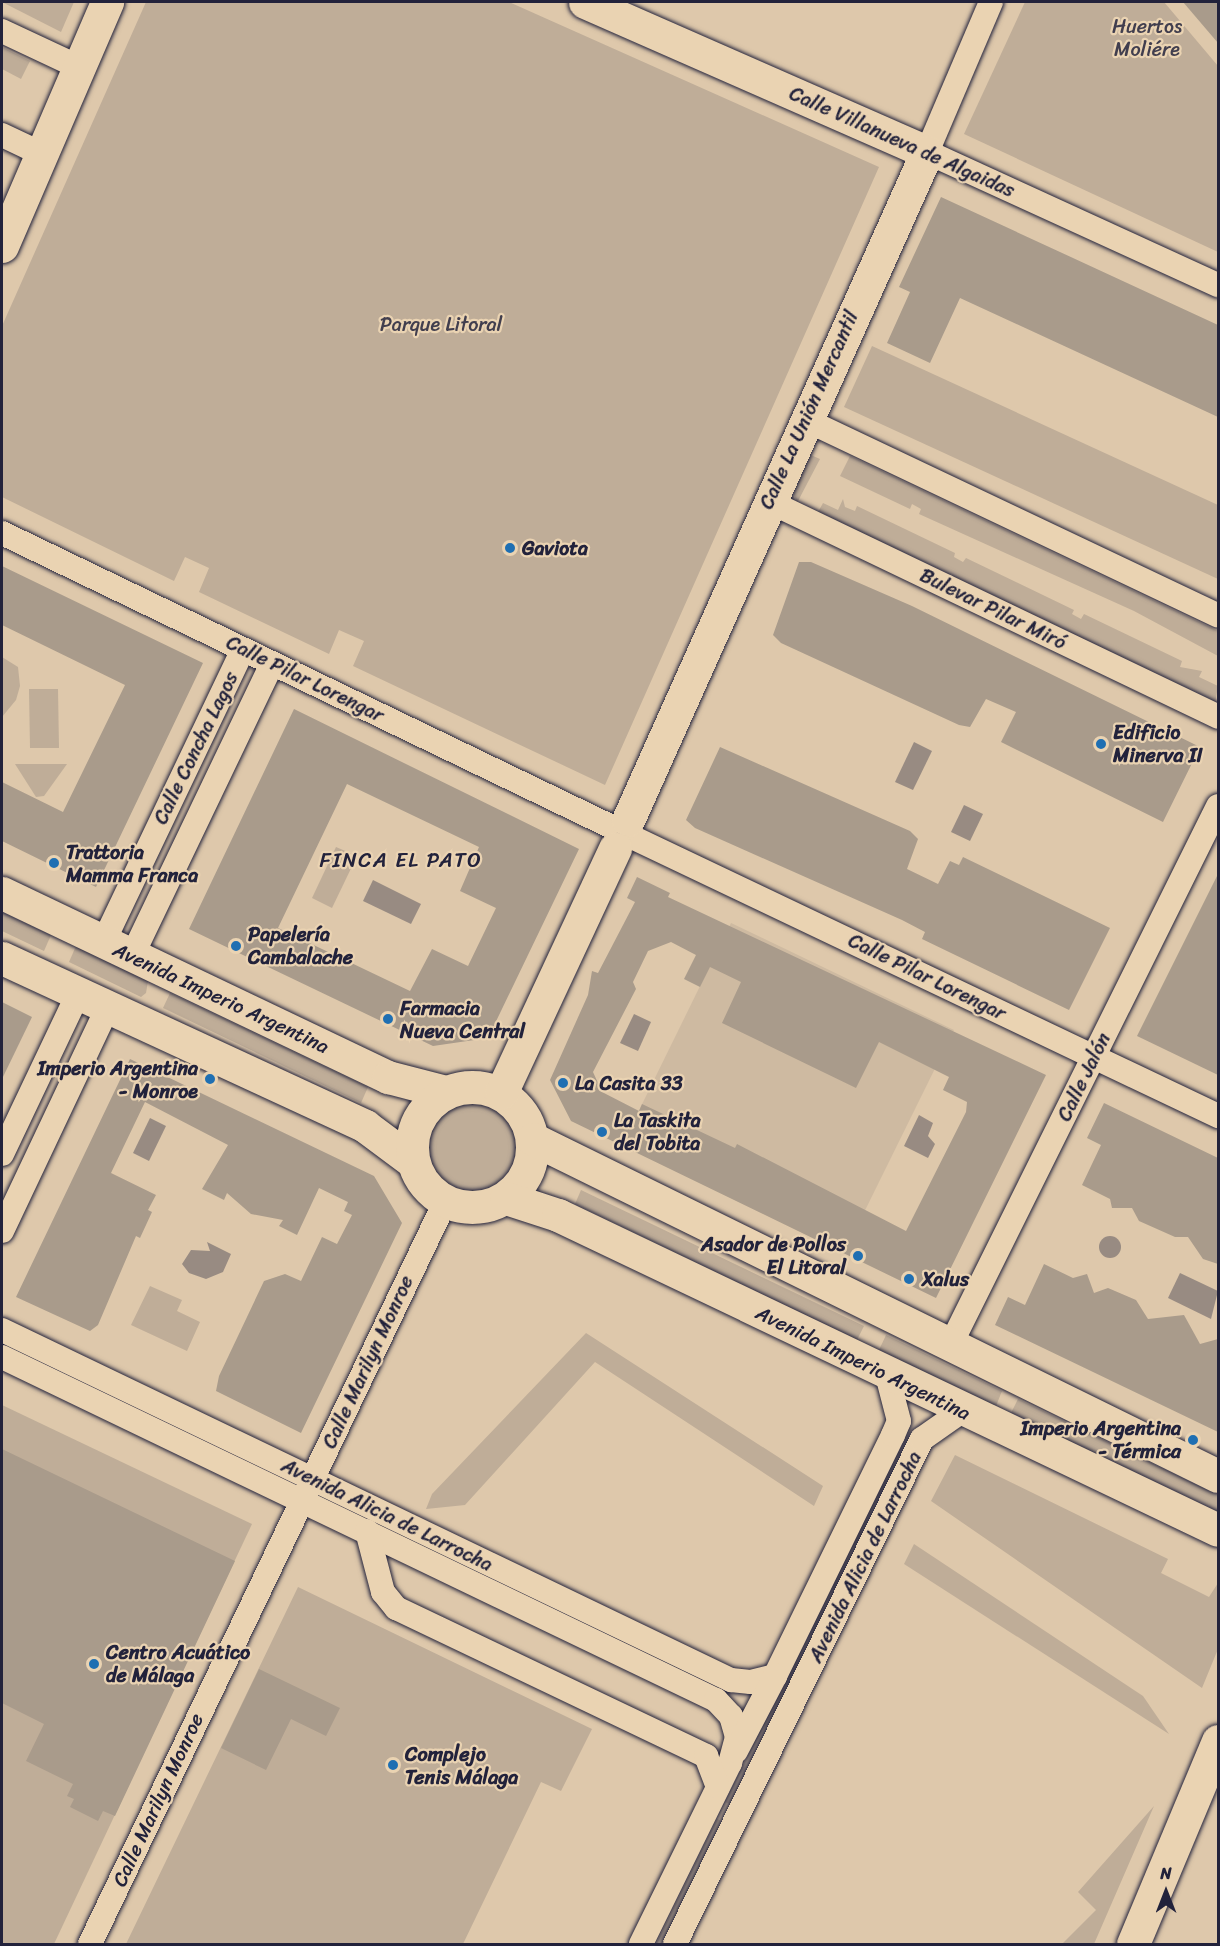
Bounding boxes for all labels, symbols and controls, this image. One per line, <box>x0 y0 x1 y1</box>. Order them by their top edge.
park label: Huertos Moliére <box>1112 14 1182 61</box>
street label: Calle Villanueva de Algaidas <box>785 81 1019 203</box>
street label: Calle La Unión Mercantil <box>754 307 864 513</box>
park label: Parque Litoral <box>379 312 503 336</box>
place label: Gaviota <box>522 536 588 560</box>
marker: Gaviota <box>503 541 517 555</box>
street label: Bulevar Pilar Miró <box>916 563 1070 655</box>
street label: Calle Pilar Lorengar <box>222 630 388 728</box>
street label: Calle Concha Lagos <box>149 668 243 828</box>
place label: Edificio Minerva II <box>1113 720 1203 767</box>
marker: Edificio Minerva II <box>1094 737 1108 751</box>
place label: Trattoria Mamma Franca <box>66 840 198 887</box>
district label: FINCA EL PATO <box>320 847 482 873</box>
marker: Trattoria Mamma Franca <box>47 856 61 870</box>
place label: Papelería Cambalache <box>248 922 353 969</box>
street label: Calle Pilar Lorengar <box>844 928 1010 1026</box>
street label: Avenida Imperio Argentina <box>109 937 333 1059</box>
marker: Papelería Cambalache <box>229 939 243 953</box>
place label: Farmacia Nueva Central <box>400 996 526 1043</box>
marker: Farmacia Nueva Central <box>381 1012 395 1026</box>
street label: Calle Jalón <box>1052 1029 1116 1125</box>
place label: Imperio Argentina - Monroe <box>37 1056 198 1103</box>
place label: La Casita 33 <box>575 1071 683 1095</box>
marker: Imperio Argentina - Monroe <box>203 1072 217 1086</box>
marker: La Casita 33 <box>556 1076 570 1090</box>
place label: La Taskita del Tobita <box>614 1108 701 1155</box>
marker: La Taskita del Tobita <box>595 1125 609 1139</box>
place label: Asador de Pollos El Litoral <box>701 1232 846 1279</box>
marker: Asador de Pollos El Litoral <box>851 1249 865 1263</box>
place label: Xalus <box>922 1267 969 1291</box>
marker: Xalus <box>900 1270 918 1288</box>
street label: Calle Marilyn Monroe <box>318 1272 418 1452</box>
street label: Avenida Imperio Argentina <box>752 1301 974 1425</box>
place label: Imperio Argentina - Térmica <box>1020 1416 1181 1463</box>
marker: Imperio Argentina - Térmica <box>1186 1433 1200 1447</box>
street label: Avenida Alicia de Larrocha <box>803 1447 927 1667</box>
street label: Avenida Alicia de Larrocha <box>277 1453 497 1577</box>
place label: Centro Acuático de Málaga <box>106 1640 250 1687</box>
marker: Centro Acuático de Málaga <box>87 1657 101 1671</box>
street label: Calle Marilyn Monroe <box>108 1710 208 1890</box>
place label: Complejo Tenis Málaga <box>405 1742 518 1789</box>
marker: Complejo Tenis Málaga <box>386 1758 400 1772</box>
text: N <box>1160 1859 1172 1888</box>
north arrow <box>1136 1862 1196 1922</box>

